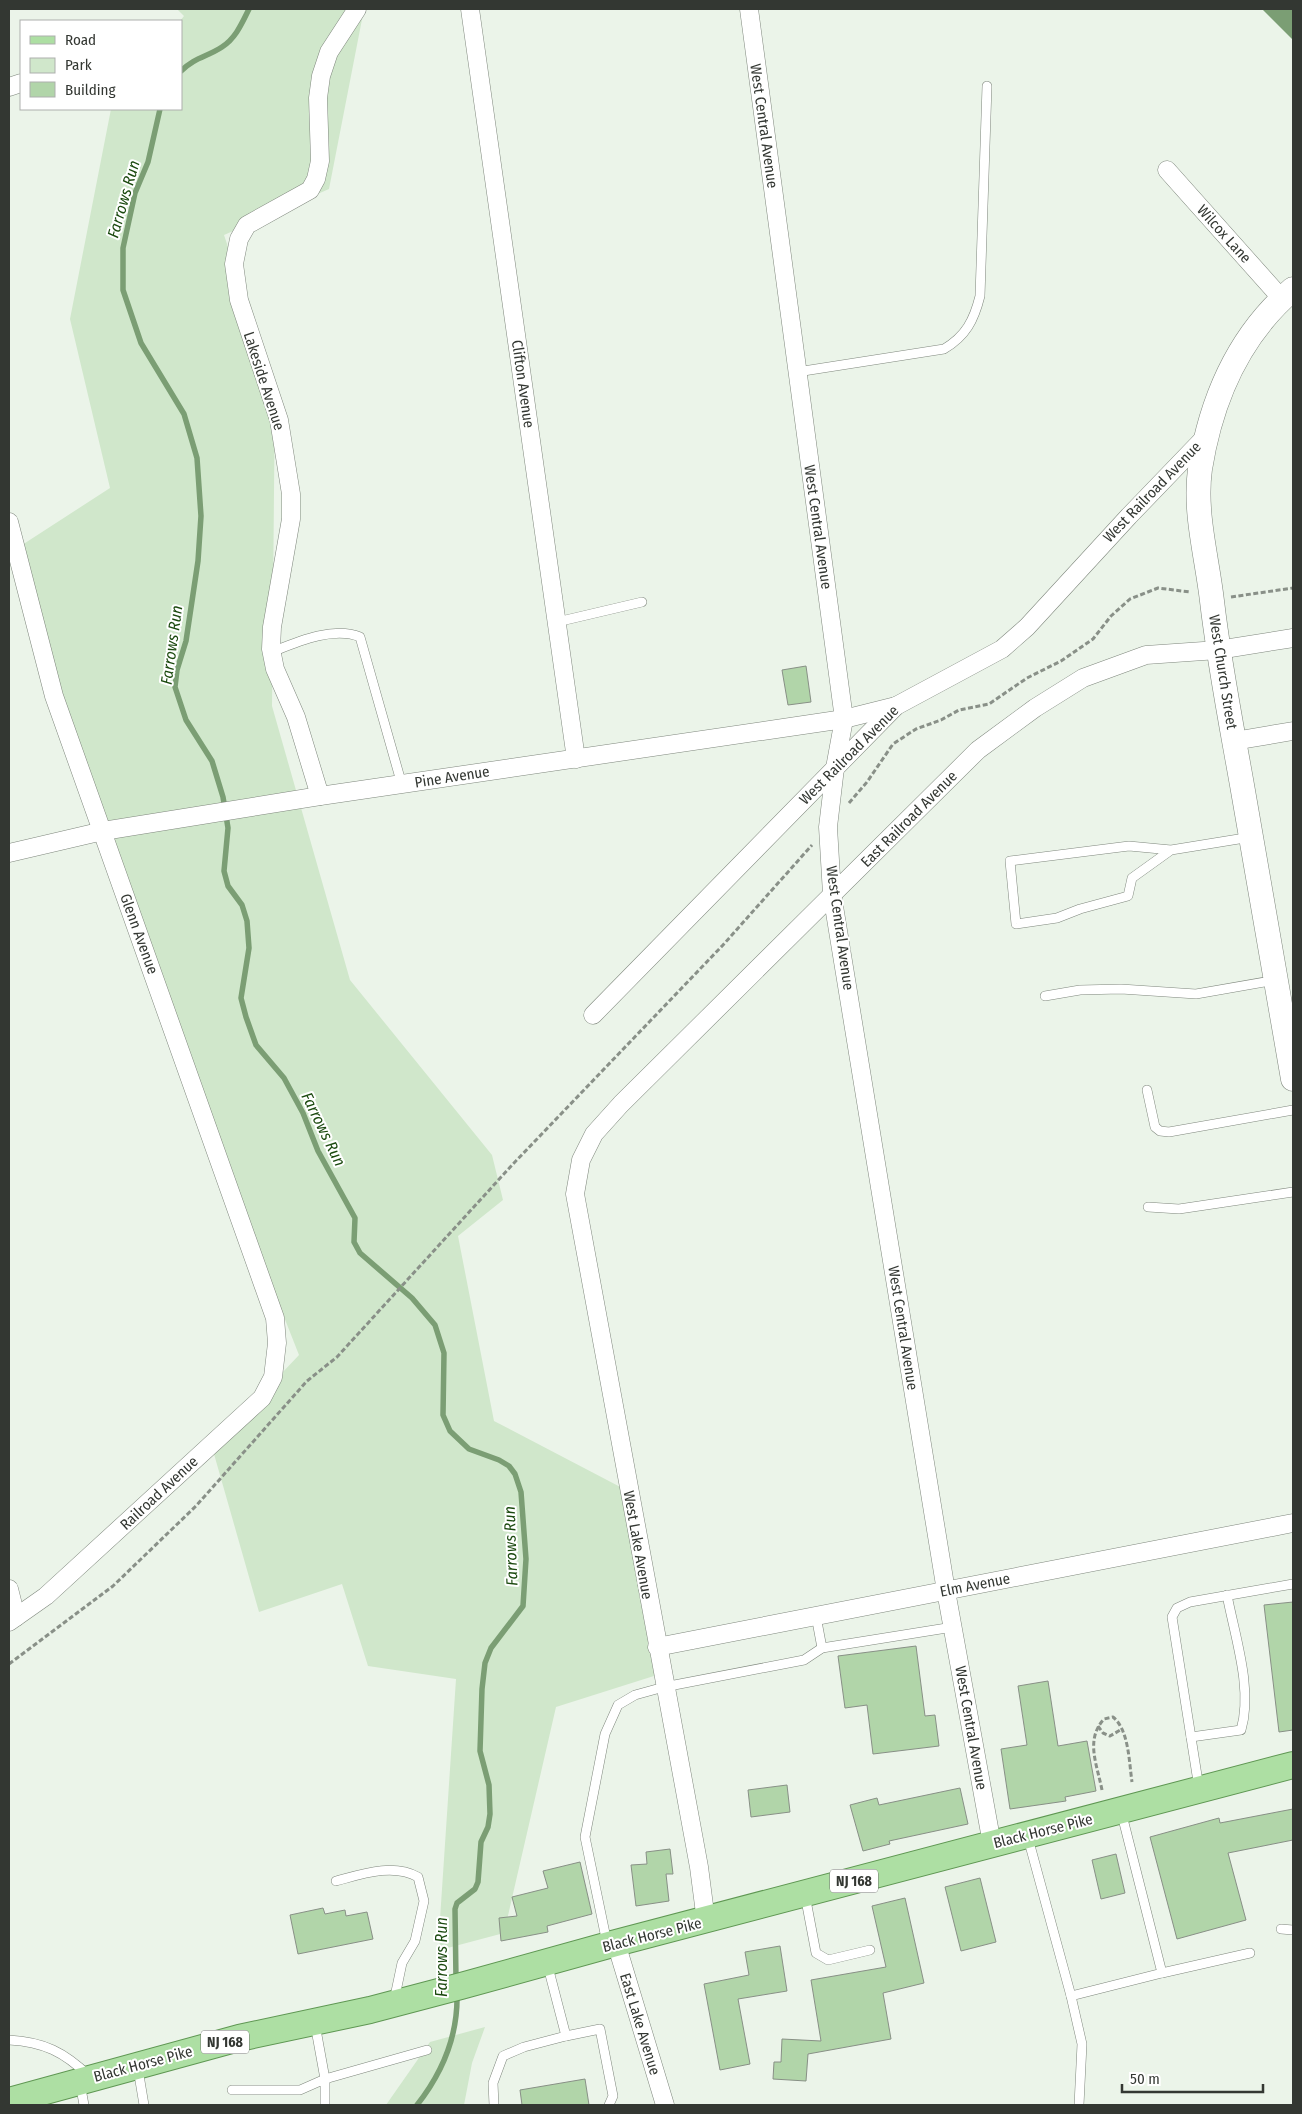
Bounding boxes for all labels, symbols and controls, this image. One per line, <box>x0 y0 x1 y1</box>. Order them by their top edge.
legend <box>20 20 182 110</box>
text: Road <box>65 31 96 49</box>
text: Park <box>65 56 92 74</box>
street label: West Central Avenue <box>746 63 782 189</box>
text: Building <box>65 81 116 99</box>
water label: Farrows Run <box>103 158 144 240</box>
street label: Wilcox Lane <box>1193 201 1255 267</box>
street label: Lakeside Avenue <box>240 330 288 432</box>
street label: Clifton Avenue <box>508 339 538 429</box>
street label: West Railroad Avenue <box>1099 438 1205 546</box>
street label: West Central Avenue <box>800 464 836 590</box>
water label: Farrows Run <box>157 604 186 686</box>
street label: West Church Street <box>1205 613 1241 731</box>
street label: West Railroad Avenue <box>796 702 902 808</box>
street label: Pine Avenue <box>413 762 491 792</box>
street label: East Railroad Avenue <box>857 767 961 871</box>
street label: West Central Avenue <box>822 865 858 991</box>
street label: Glenn Avenue <box>116 891 162 977</box>
water label: Farrows Run <box>298 1089 350 1169</box>
street label: West Central Avenue <box>884 1265 922 1391</box>
street label: Railroad Avenue <box>116 1452 202 1534</box>
street label: West Lake Avenue <box>620 1489 656 1601</box>
water label: Farrows Run <box>500 1506 521 1586</box>
street label: Elm Avenue <box>938 1569 1012 1601</box>
street label: West Central Avenue <box>951 1665 991 1791</box>
street label: Black Horse Pike <box>992 1810 1094 1852</box>
road number: NJ 168 <box>830 1870 878 1892</box>
street label: Black Horse Pike <box>601 1914 703 1956</box>
water label: Farrows Run <box>432 1917 451 1997</box>
street label: East Lake Avenue <box>616 1971 664 2077</box>
road number: NJ 168 <box>201 2030 249 2054</box>
street label: Black Horse Pike <box>92 2042 194 2086</box>
scale bar <box>1122 2062 1263 2094</box>
text: 50 m <box>1130 2070 1160 2088</box>

